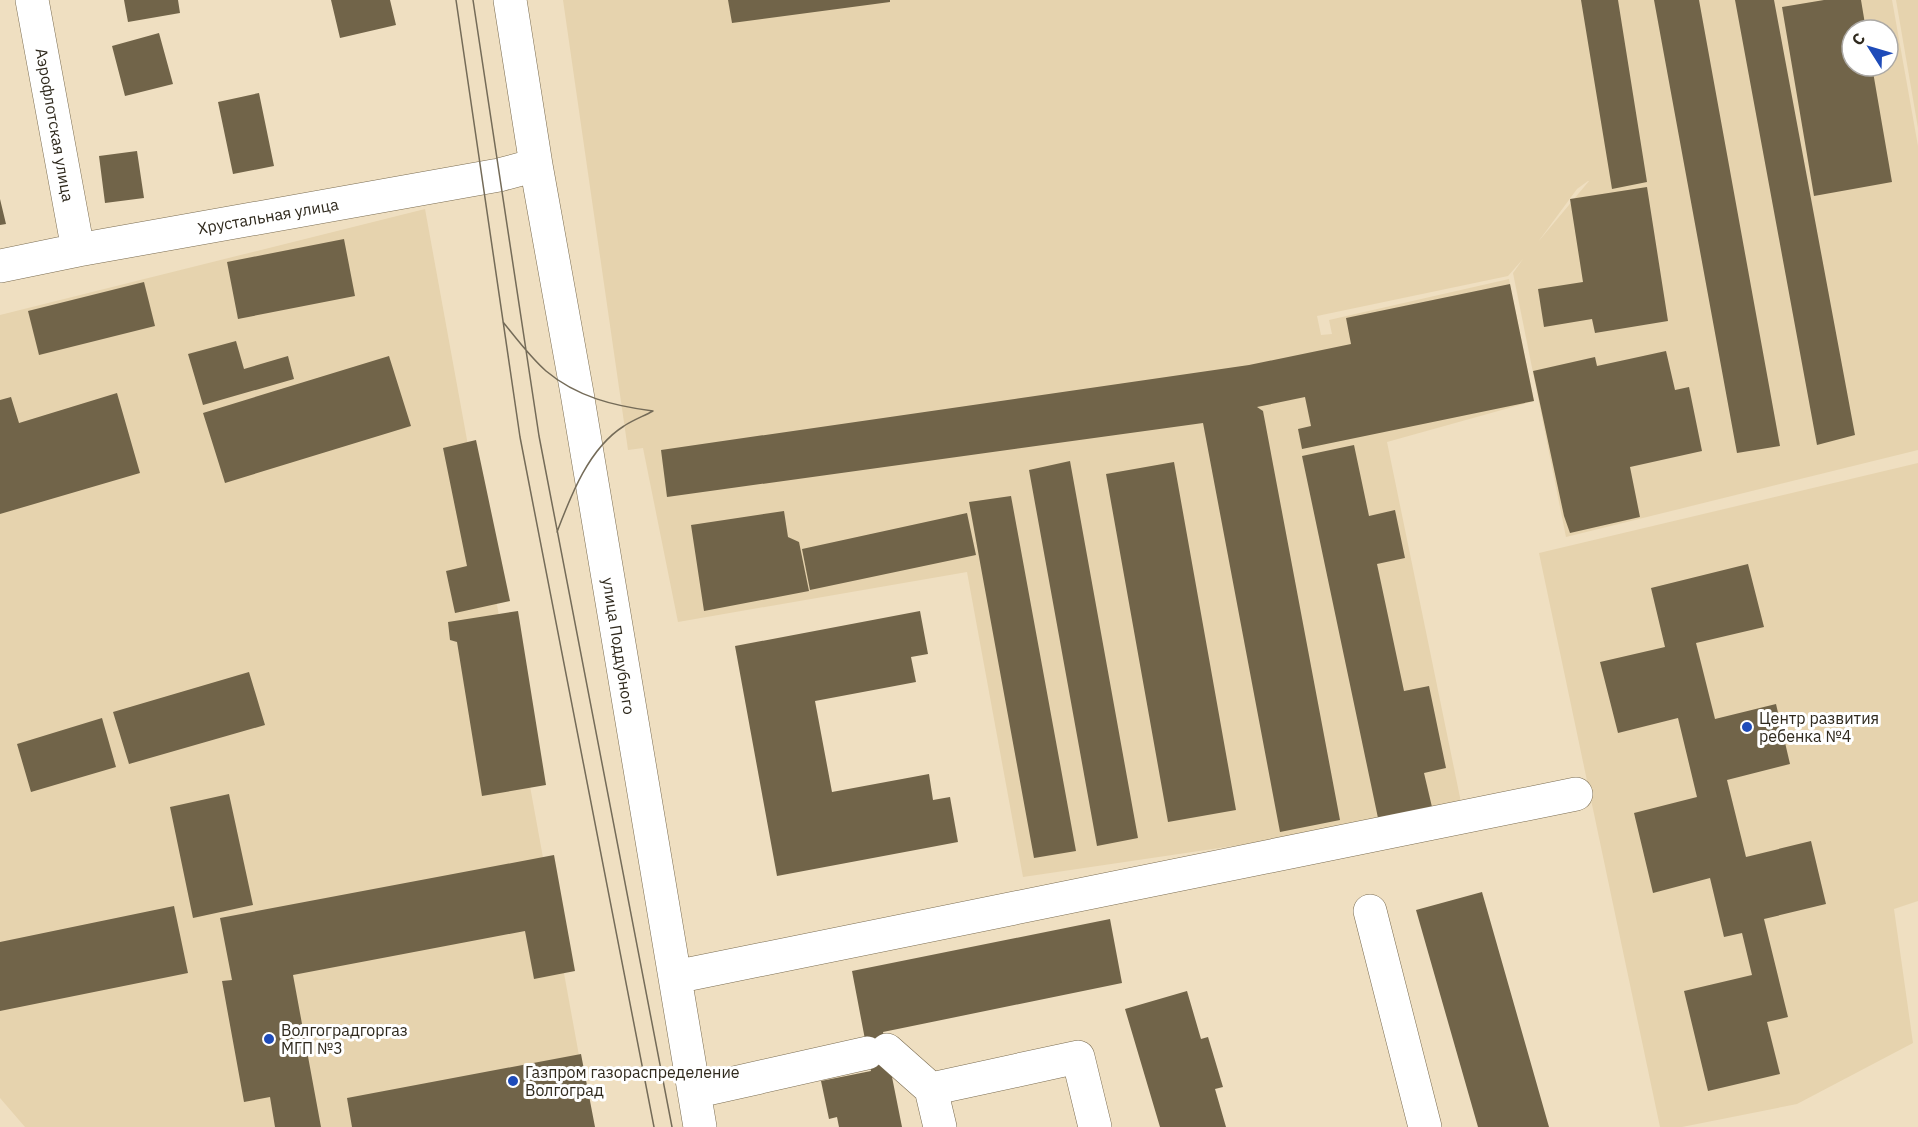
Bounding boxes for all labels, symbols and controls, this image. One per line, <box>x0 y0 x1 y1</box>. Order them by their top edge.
north arrow <box>1840 18 1900 78</box>
text: С <box>1847 29 1869 49</box>
street label: Аэрофлотская улица <box>32 47 78 204</box>
street label: Хрустальная улица <box>196 194 341 238</box>
street label: улица Поддубного <box>598 576 640 716</box>
place label: Центр развития ребенка №4 <box>1759 708 1879 746</box>
marker: Центр развития ребенка №4 <box>1740 720 1754 734</box>
place label: Волгоградгоргаз МГП №3 <box>281 1020 408 1058</box>
marker: Волгоградгоргаз МГП №3 <box>262 1032 276 1046</box>
place label: Газпром газораспределение Волгоград <box>525 1062 740 1100</box>
marker: Газпром газораспределение Волгоград <box>506 1074 520 1088</box>

